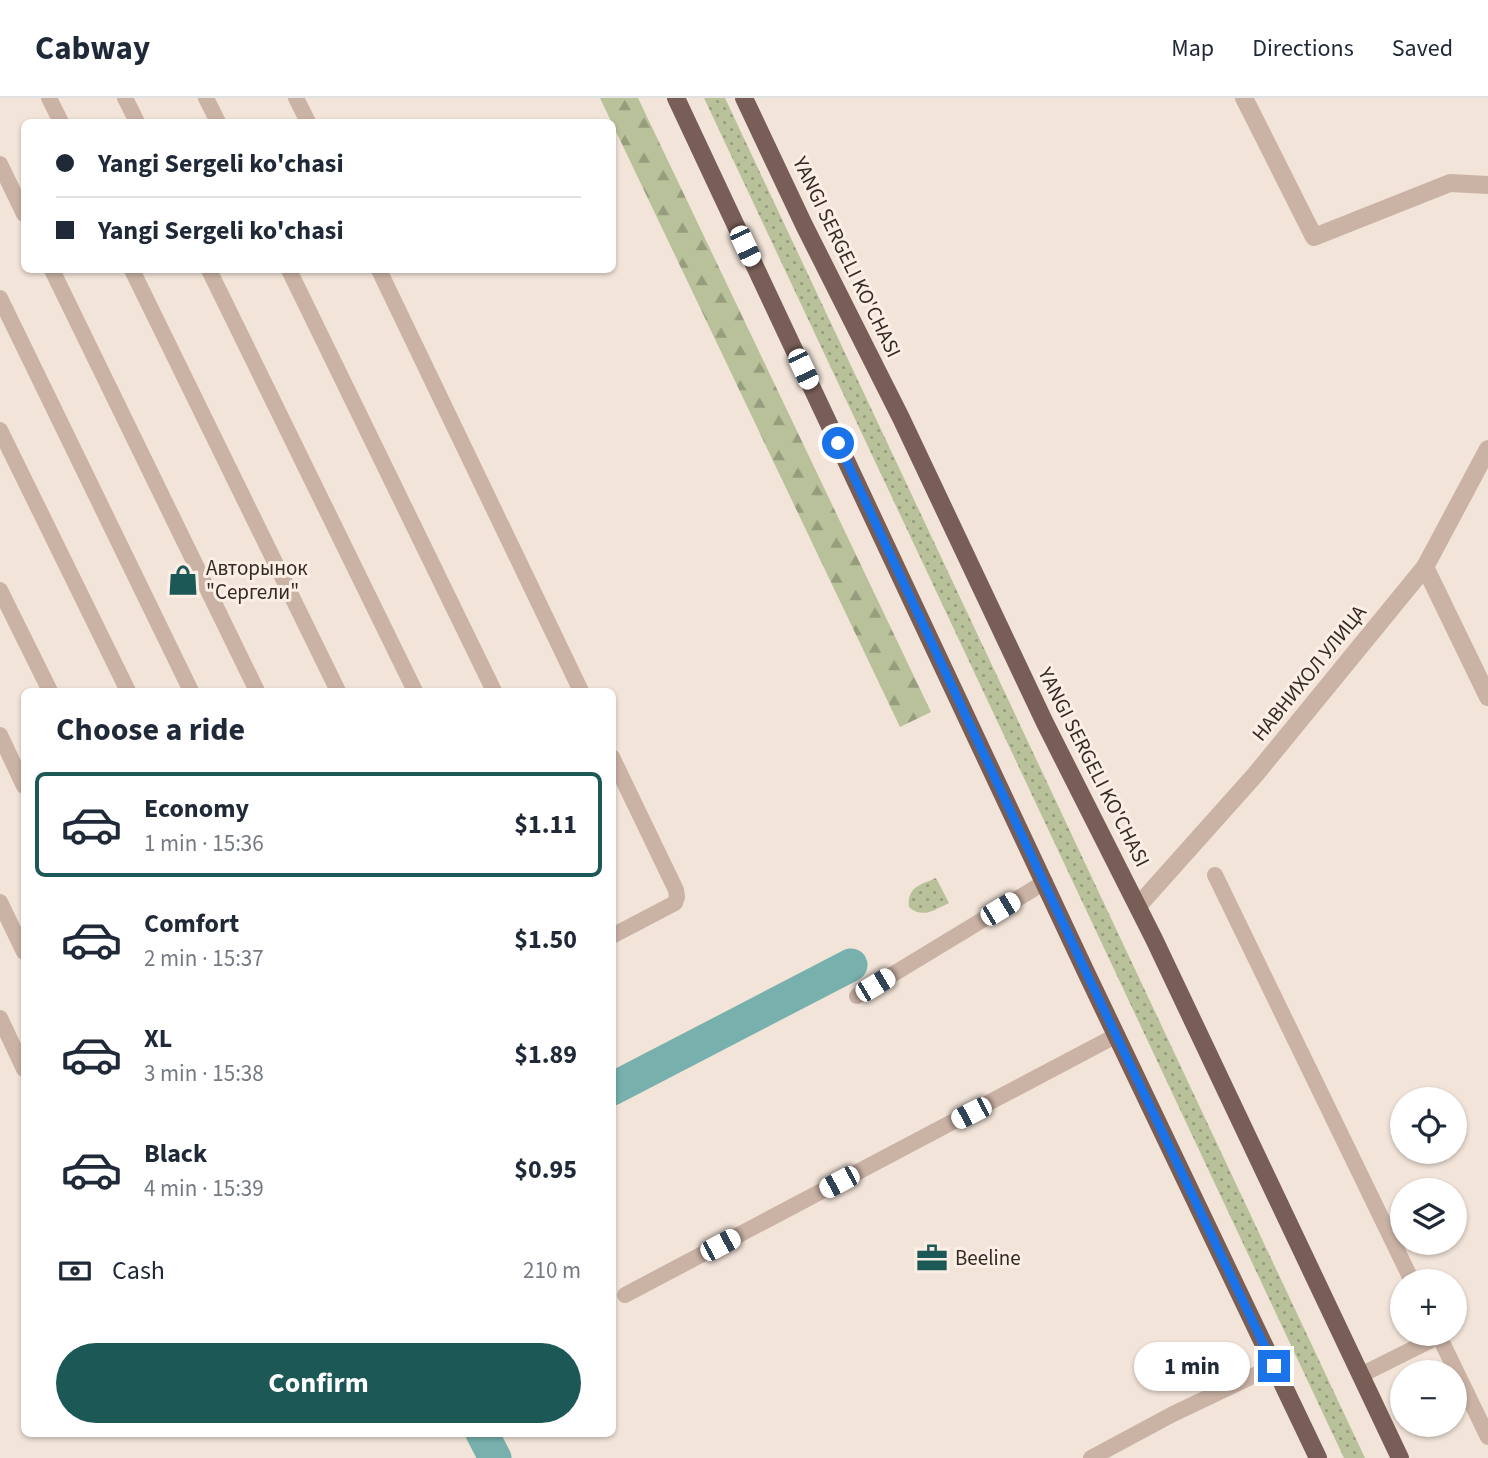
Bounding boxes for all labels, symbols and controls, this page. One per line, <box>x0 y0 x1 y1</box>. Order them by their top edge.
text: Cabway <box>35 25 150 72</box>
text: Map <box>1171 31 1214 66</box>
text: Directions <box>1252 31 1354 66</box>
text: Saved <box>1392 31 1453 66</box>
text: Yangi Sergeli ko'chasi <box>98 145 344 182</box>
street label: YANGI SERGELI KO'CHASI <box>785 151 909 363</box>
text: Yangi Sergeli ko'chasi <box>98 212 344 249</box>
car <box>727 223 764 269</box>
car <box>785 346 822 392</box>
route start <box>822 427 854 459</box>
place label: Авторынок "Сергели" <box>206 553 308 607</box>
shop icon: Авторынок "Сергели" <box>166 563 200 597</box>
street label: НАВНИХОЛ УЛИЦА <box>1245 598 1374 748</box>
street label: YANGI SERGELI KO'CHASI <box>1030 661 1157 872</box>
text: Choose a ride <box>56 707 245 753</box>
text: Economy <box>144 790 249 827</box>
icon: car <box>60 793 123 856</box>
text: $1.11 <box>514 806 577 843</box>
text: 1 min · 15:36 <box>144 827 264 860</box>
car <box>977 889 1024 929</box>
text: Comfort <box>144 905 239 942</box>
icon: car <box>60 908 123 971</box>
text: $1.50 <box>514 921 577 958</box>
text: 2 min · 15:37 <box>144 942 264 975</box>
car <box>852 965 899 1005</box>
text: XL <box>144 1020 172 1057</box>
icon: car <box>60 1023 123 1086</box>
text: $1.89 <box>514 1036 577 1073</box>
text: 3 min · 15:38 <box>144 1057 264 1090</box>
map controls <box>1390 1087 1467 1437</box>
button: locate <box>1390 1087 1467 1164</box>
car <box>948 1094 995 1132</box>
text: Black <box>144 1135 207 1172</box>
icon: car <box>60 1138 123 1201</box>
text: $0.95 <box>514 1151 577 1188</box>
car <box>816 1163 863 1201</box>
text: 4 min · 15:39 <box>144 1172 264 1205</box>
button: layers <box>1390 1178 1467 1255</box>
car <box>697 1226 744 1264</box>
office icon: Beeline <box>915 1241 949 1275</box>
place label: Beeline <box>955 1243 1021 1273</box>
icon: cash <box>56 1252 94 1290</box>
text: Cash <box>112 1252 165 1289</box>
text: 210 m <box>523 1254 581 1287</box>
button: + <box>1390 1269 1467 1346</box>
callout: 1 min <box>1134 1342 1250 1390</box>
button: Confirm <box>56 1343 581 1423</box>
text: 1 min <box>1164 1350 1220 1383</box>
route end <box>1258 1350 1290 1382</box>
button: − <box>1390 1360 1467 1437</box>

